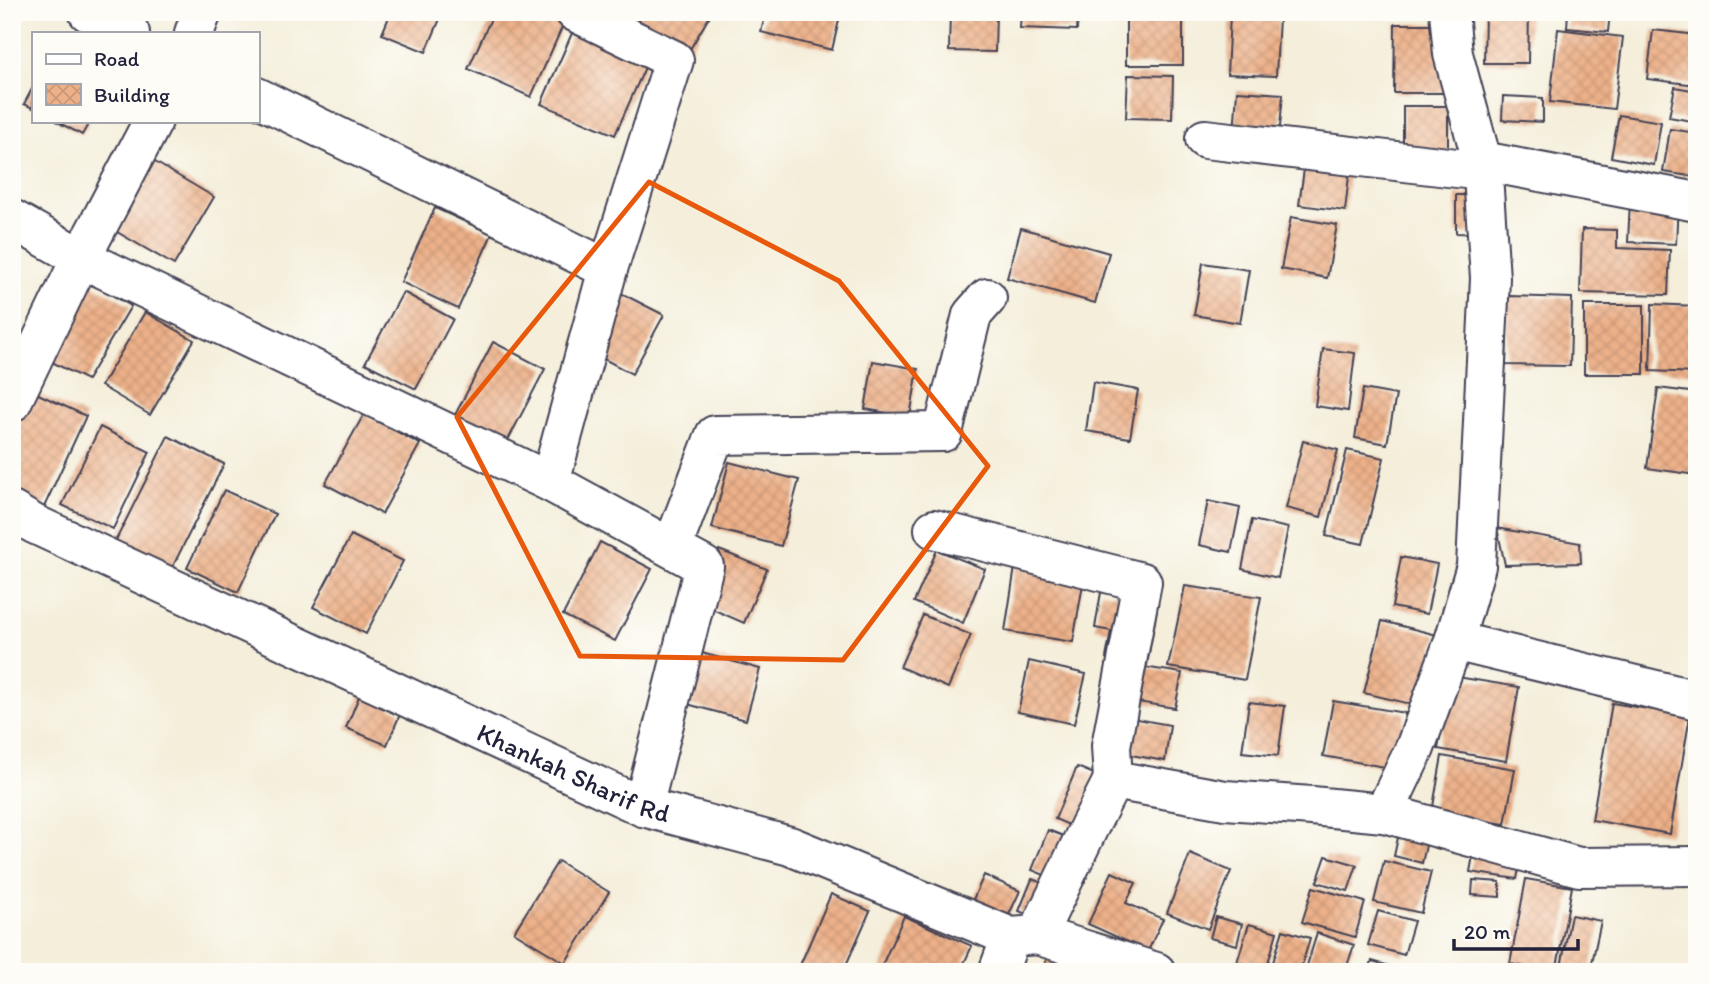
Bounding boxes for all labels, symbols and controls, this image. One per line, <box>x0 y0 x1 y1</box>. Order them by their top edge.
legend <box>32 32 259 122</box>
text: Road <box>94 46 140 71</box>
text: Building <box>94 82 170 107</box>
street label: Khankah Sharif Rd <box>472 716 673 829</box>
scale bar <box>1454 907 1578 951</box>
text: 20 m <box>1464 919 1511 944</box>

